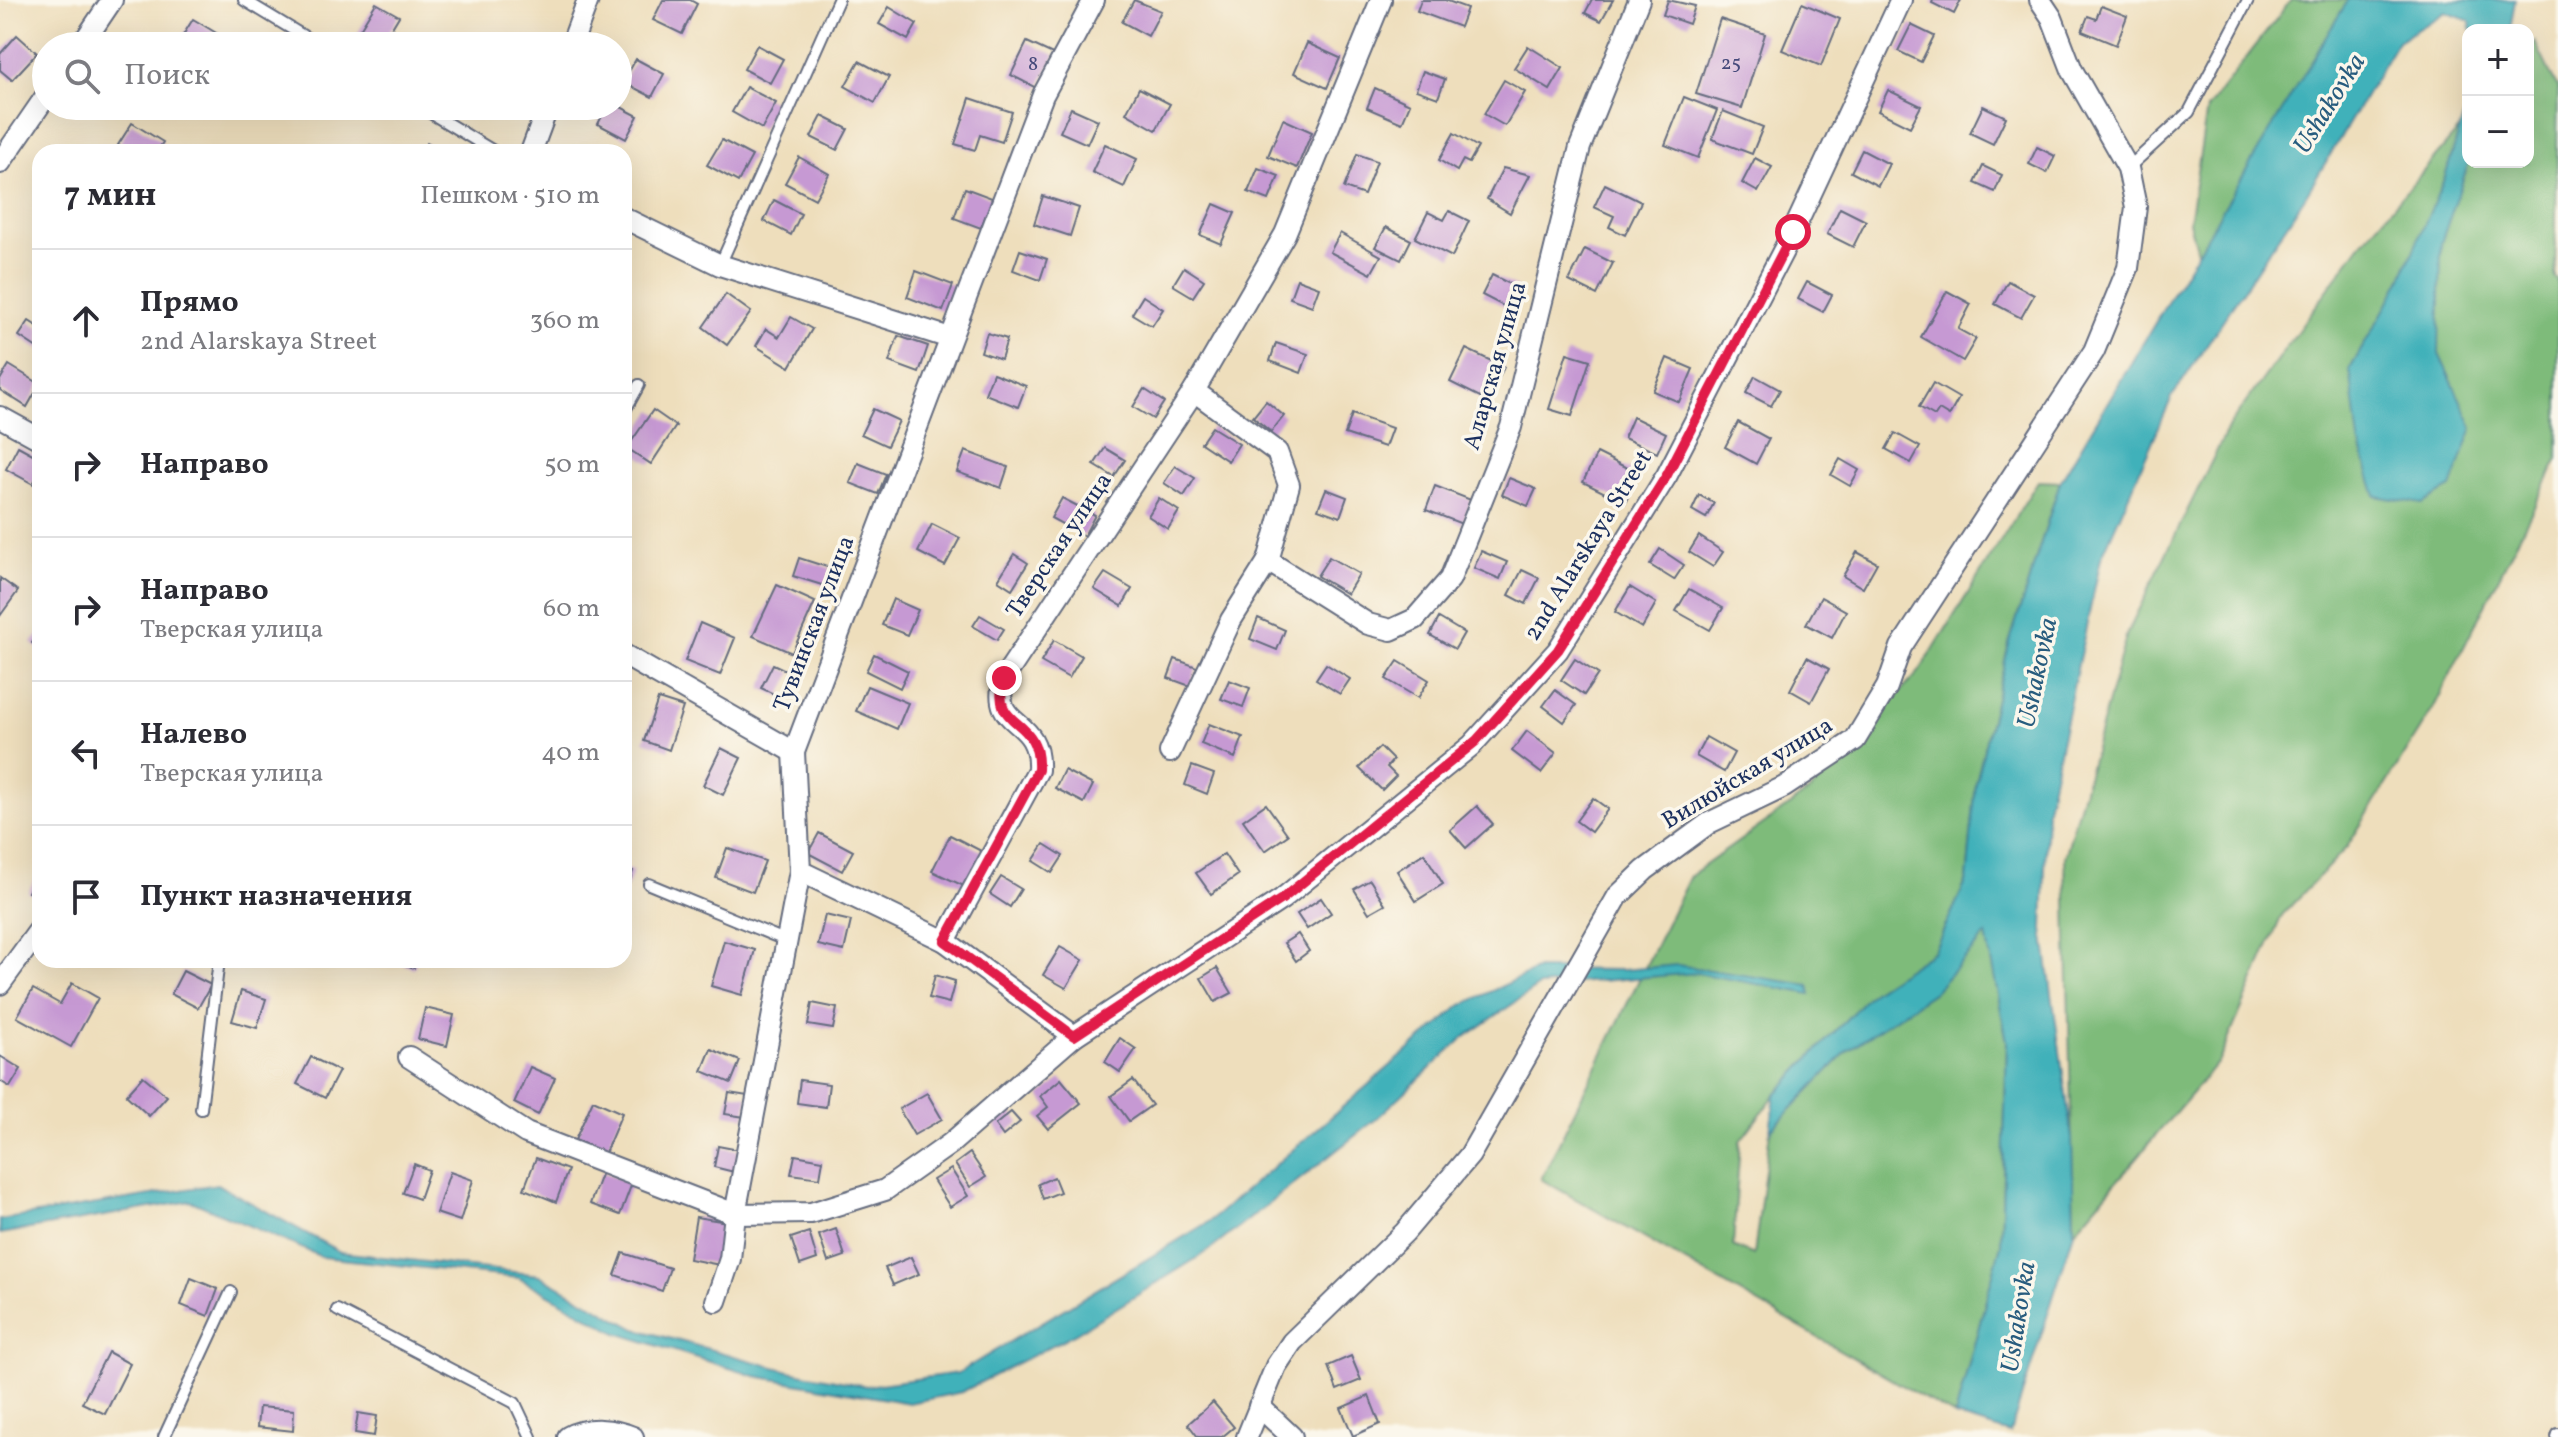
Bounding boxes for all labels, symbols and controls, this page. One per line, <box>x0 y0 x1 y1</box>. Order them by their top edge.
map controls <box>2462 24 2534 168</box>
button: + <box>2462 24 2534 96</box>
search box <box>32 32 632 120</box>
water label: Ushakovka <box>2285 47 2375 161</box>
house number: 25 <box>1721 50 1741 78</box>
house number: 8 <box>1028 51 1038 79</box>
icon: search <box>60 54 104 98</box>
text: Поиск <box>124 55 210 97</box>
button: − <box>2462 96 2534 168</box>
text: 7 мин <box>64 173 156 220</box>
text: Пешком · 510 m <box>420 178 600 214</box>
route start <box>1775 214 1811 250</box>
street label: Аларская улица <box>1456 278 1536 454</box>
text: Прямо <box>140 282 239 324</box>
icon: ahead <box>64 299 108 343</box>
text: 360 m <box>530 303 600 339</box>
text: 2nd Alarskaya Street <box>140 324 377 360</box>
icon: right <box>64 443 108 487</box>
text: Направо <box>140 444 269 486</box>
street label: 2nd Alarskaya Street <box>1517 444 1661 648</box>
text: 50 m <box>544 447 600 483</box>
street label: Тверская улица <box>999 466 1121 626</box>
street label: Тувинская улица <box>766 531 864 717</box>
text: Направо <box>140 570 269 612</box>
icon: right <box>64 587 108 631</box>
text: 60 m <box>543 591 600 627</box>
text: Тверская улица <box>140 612 323 648</box>
water label: Ushakovka <box>2009 614 2067 732</box>
route end <box>986 660 1022 696</box>
street label: Вилюйская улица <box>1656 709 1840 839</box>
text: Налево <box>140 714 247 756</box>
icon: left <box>64 731 108 775</box>
text: 40 m <box>541 735 600 771</box>
text: Тверская улица <box>140 756 323 792</box>
icon: arrive <box>64 875 108 919</box>
text: Пункт назначения <box>140 876 412 918</box>
water label: Ushakovka <box>1992 1259 2046 1375</box>

